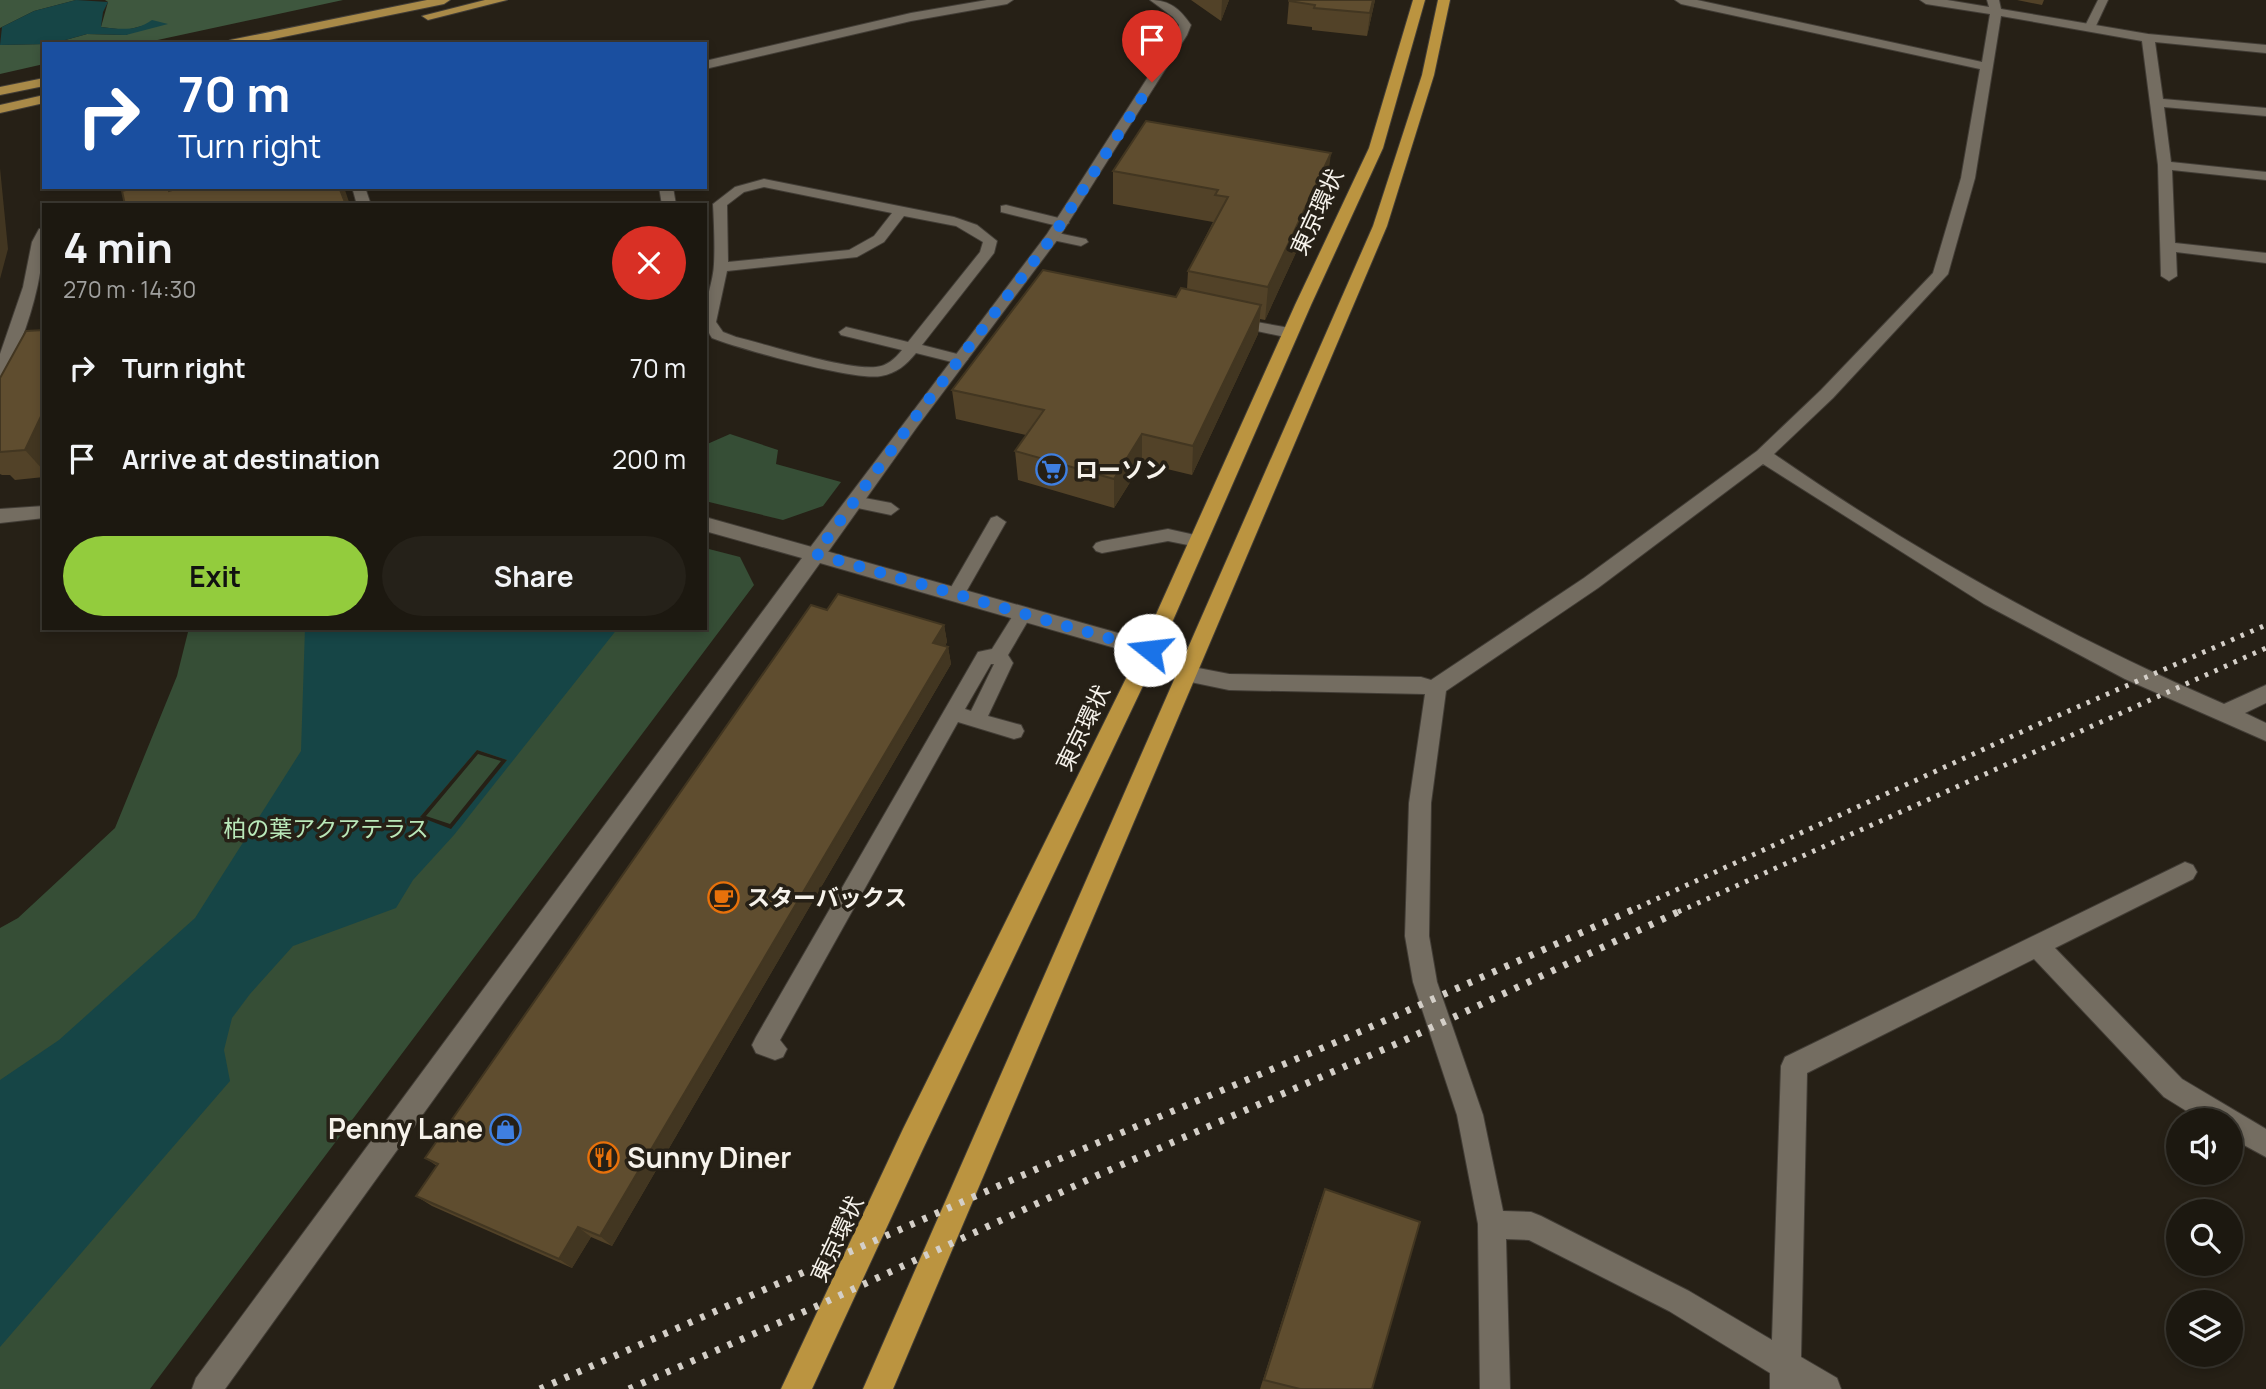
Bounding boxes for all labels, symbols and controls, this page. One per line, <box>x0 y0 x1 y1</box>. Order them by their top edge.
pin <box>1122 10 1182 82</box>
icon: arrive <box>1133 21 1171 59</box>
text: 70 m <box>178 60 290 127</box>
icon: right <box>63 70 154 161</box>
text: Turn right <box>178 124 321 168</box>
street label: 東京環状 <box>1282 163 1350 260</box>
text: 4 min <box>63 218 173 276</box>
button: close <box>612 226 686 300</box>
text: 270 m · 14:30 <box>63 273 196 305</box>
icon: right <box>63 349 101 387</box>
text: Turn right <box>122 350 246 386</box>
text: 70 m <box>630 350 686 386</box>
icon: arrive <box>63 440 101 478</box>
text: Arrive at destination <box>122 441 380 477</box>
text: 200 m <box>612 441 686 477</box>
supermarket icon: ローソン <box>1035 453 1069 487</box>
place label: ローソン <box>1075 453 1167 485</box>
button: Exit <box>63 536 368 616</box>
button: Share <box>382 536 686 616</box>
position arrow <box>1113 613 1187 687</box>
street label: 東京環状 <box>1048 679 1117 776</box>
park label: 柏の葉アクアテラス <box>223 812 429 844</box>
cafe icon: スターバックス <box>707 881 741 915</box>
place label: スターバックス <box>747 881 907 913</box>
map controls <box>2166 1108 2243 1367</box>
button: sound <box>2166 1108 2243 1185</box>
place label: Penny Lane <box>328 1109 483 1147</box>
shop icon: Penny Lane <box>489 1112 523 1146</box>
place label: Sunny Diner <box>627 1138 791 1176</box>
restaurant icon: Sunny Diner <box>587 1141 621 1175</box>
street label: 東京環状 <box>802 1190 870 1287</box>
button: search <box>2166 1199 2243 1276</box>
button: layers <box>2166 1290 2243 1367</box>

